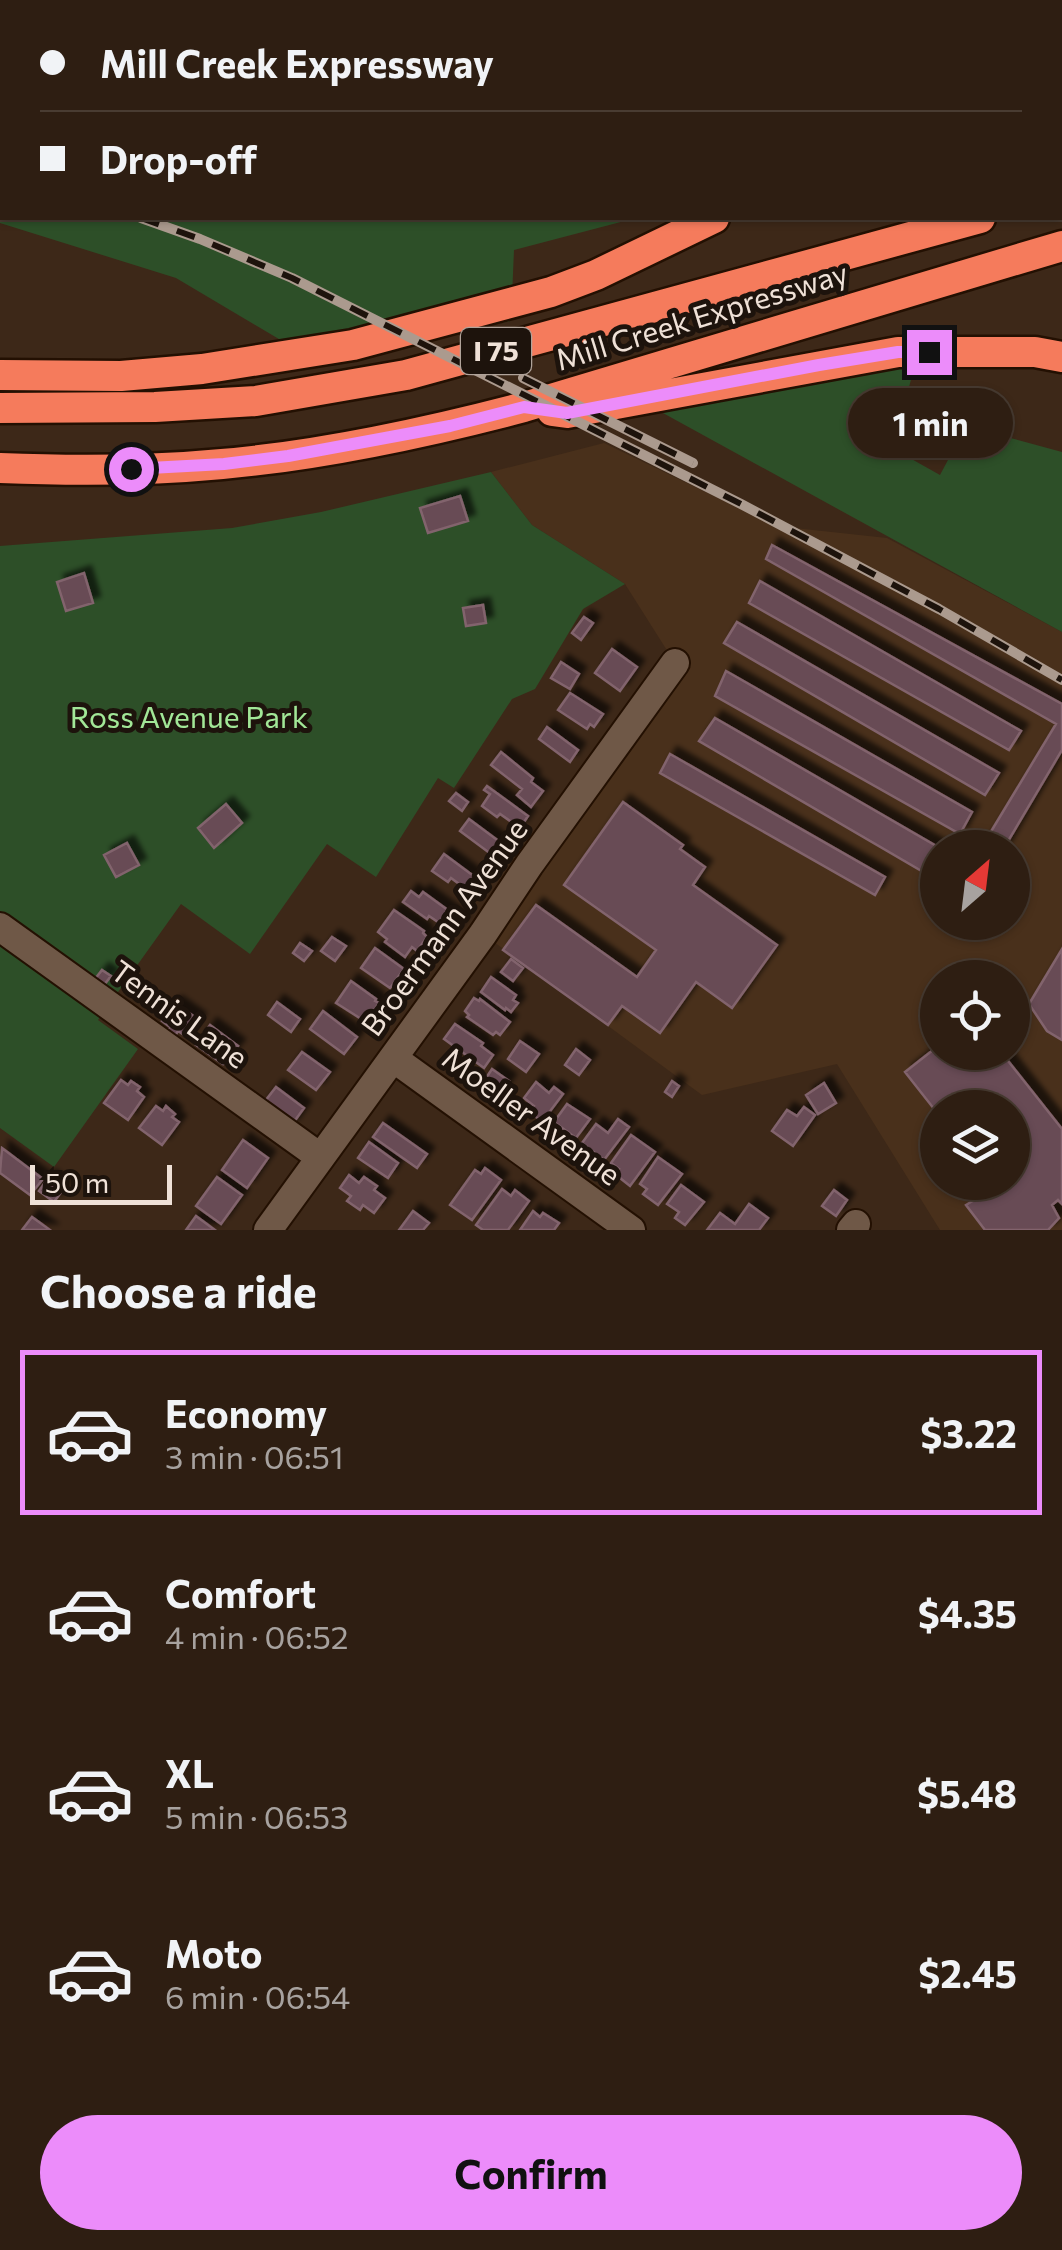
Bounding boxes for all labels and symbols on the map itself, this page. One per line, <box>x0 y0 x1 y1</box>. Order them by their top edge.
street label: Mill Creek Expressway <box>551 253 852 377</box>
road number: I 75 <box>461 328 531 374</box>
route end <box>907 330 952 375</box>
callout: 1 min <box>846 387 1012 457</box>
route start <box>109 447 154 492</box>
park label: Ross Avenue Park <box>70 697 308 734</box>
street label: Broermann Avenue <box>352 811 534 1042</box>
north arrow <box>920 830 1030 940</box>
street label: Tennis Lane <box>105 951 256 1075</box>
street label: Moeller Avenue <box>436 1038 629 1192</box>
scale bar <box>30 1160 172 1204</box>

